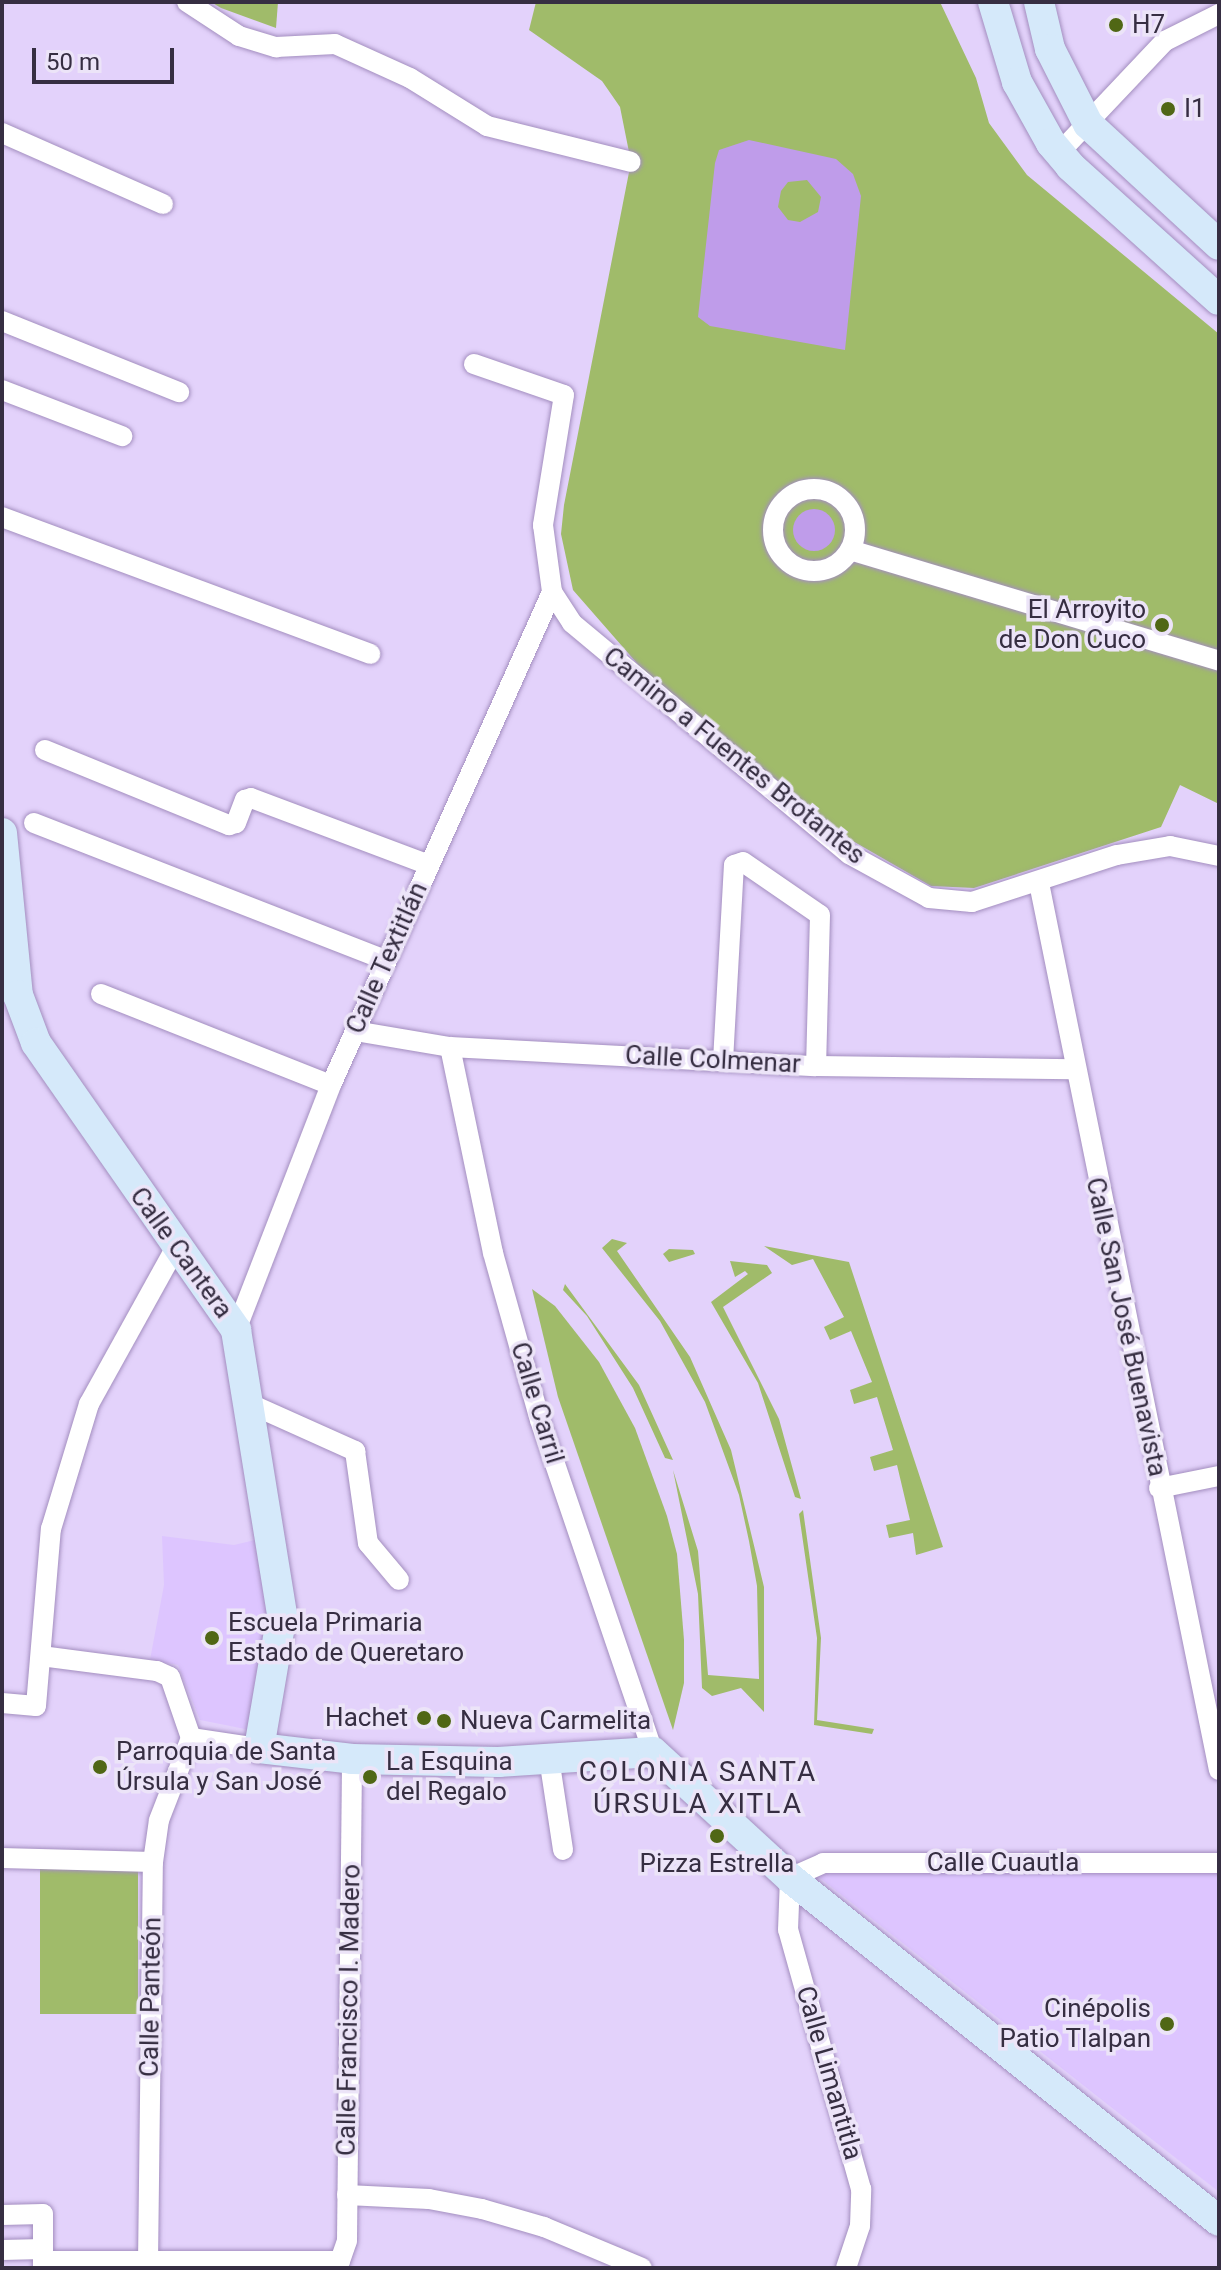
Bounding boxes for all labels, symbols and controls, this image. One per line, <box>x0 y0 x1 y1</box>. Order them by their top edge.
place label: H7 <box>1132 9 1165 41</box>
marker: H7 <box>1107 16 1125 34</box>
scale bar <box>36 32 178 82</box>
text: 50 m <box>46 48 100 76</box>
place label: I1 <box>1184 93 1206 125</box>
marker: I1 <box>1159 100 1177 118</box>
place label: El Arroyito de Don Cuco <box>999 594 1146 656</box>
marker: El Arroyito de Don Cuco <box>1153 616 1171 634</box>
street label: Camino a Fuentes Brotantes <box>597 641 871 871</box>
street label: Calle Textitlán <box>340 877 434 1039</box>
street label: Calle Colmenar <box>624 1040 802 1080</box>
street label: Calle San José Buenavista <box>1079 1175 1173 1479</box>
street label: Calle Cantera <box>123 1181 239 1325</box>
street label: Calle Carril <box>504 1339 570 1467</box>
place label: Escuela Primaria Estado de Queretaro <box>228 1607 464 1668</box>
marker: Escuela Primaria Estado de Queretaro <box>203 1629 221 1647</box>
place label: Hachet <box>325 1702 408 1734</box>
place label: Nueva Carmelita <box>460 1705 651 1737</box>
marker: Hachet <box>415 1709 433 1727</box>
marker: Nueva Carmelita <box>435 1712 453 1730</box>
place label: Parroquia de Santa Úrsula y San José <box>116 1736 336 1798</box>
place label: La Esquina del Regalo <box>386 1746 513 1808</box>
district label: COLONIA SANTA ÚRSULA XITLA <box>579 1755 817 1821</box>
marker: Parroquia de Santa Úrsula y San José <box>91 1758 109 1776</box>
marker: La Esquina del Regalo <box>361 1768 379 1786</box>
marker: Pizza Estrella <box>708 1827 726 1845</box>
street label: Calle Cuautla <box>927 1847 1079 1879</box>
place label: Pizza Estrella <box>640 1848 794 1880</box>
street label: Calle Francisco I. Madero <box>331 1864 367 2156</box>
street label: Calle Panteón <box>134 1917 168 2077</box>
street label: Calle Limantitla <box>789 1982 869 2164</box>
place label: Cinépolis Patio Tlalpan <box>999 1993 1151 2054</box>
marker: Cinépolis Patio Tlalpan <box>1158 2015 1176 2033</box>

